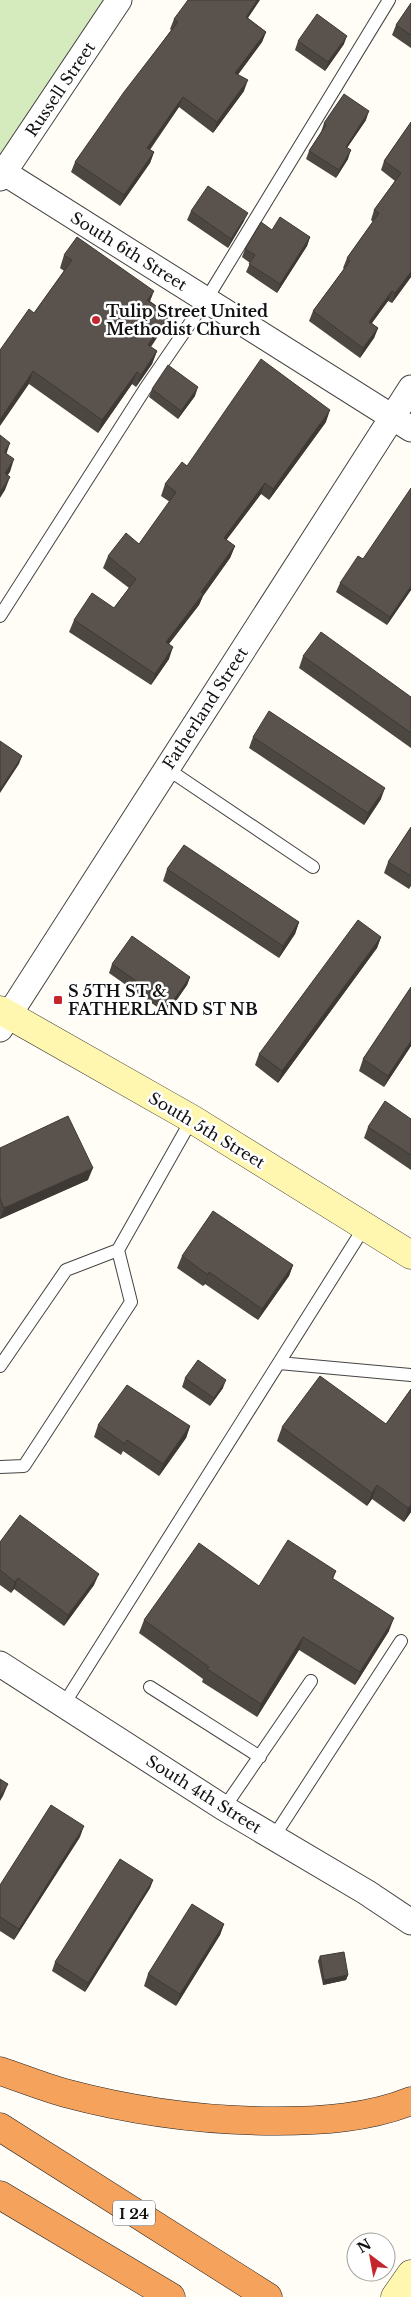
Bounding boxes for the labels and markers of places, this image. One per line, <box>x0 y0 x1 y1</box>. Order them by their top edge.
place label: Tulip Street United Methodist Church <box>106 301 268 339</box>
marker: Tulip Street United Methodist Church <box>90 314 102 326</box>
place label: S 5TH ST & FATHERLAND ST NB <box>68 981 258 1019</box>
marker: S 5TH ST & FATHERLAND ST NB <box>52 994 64 1006</box>

